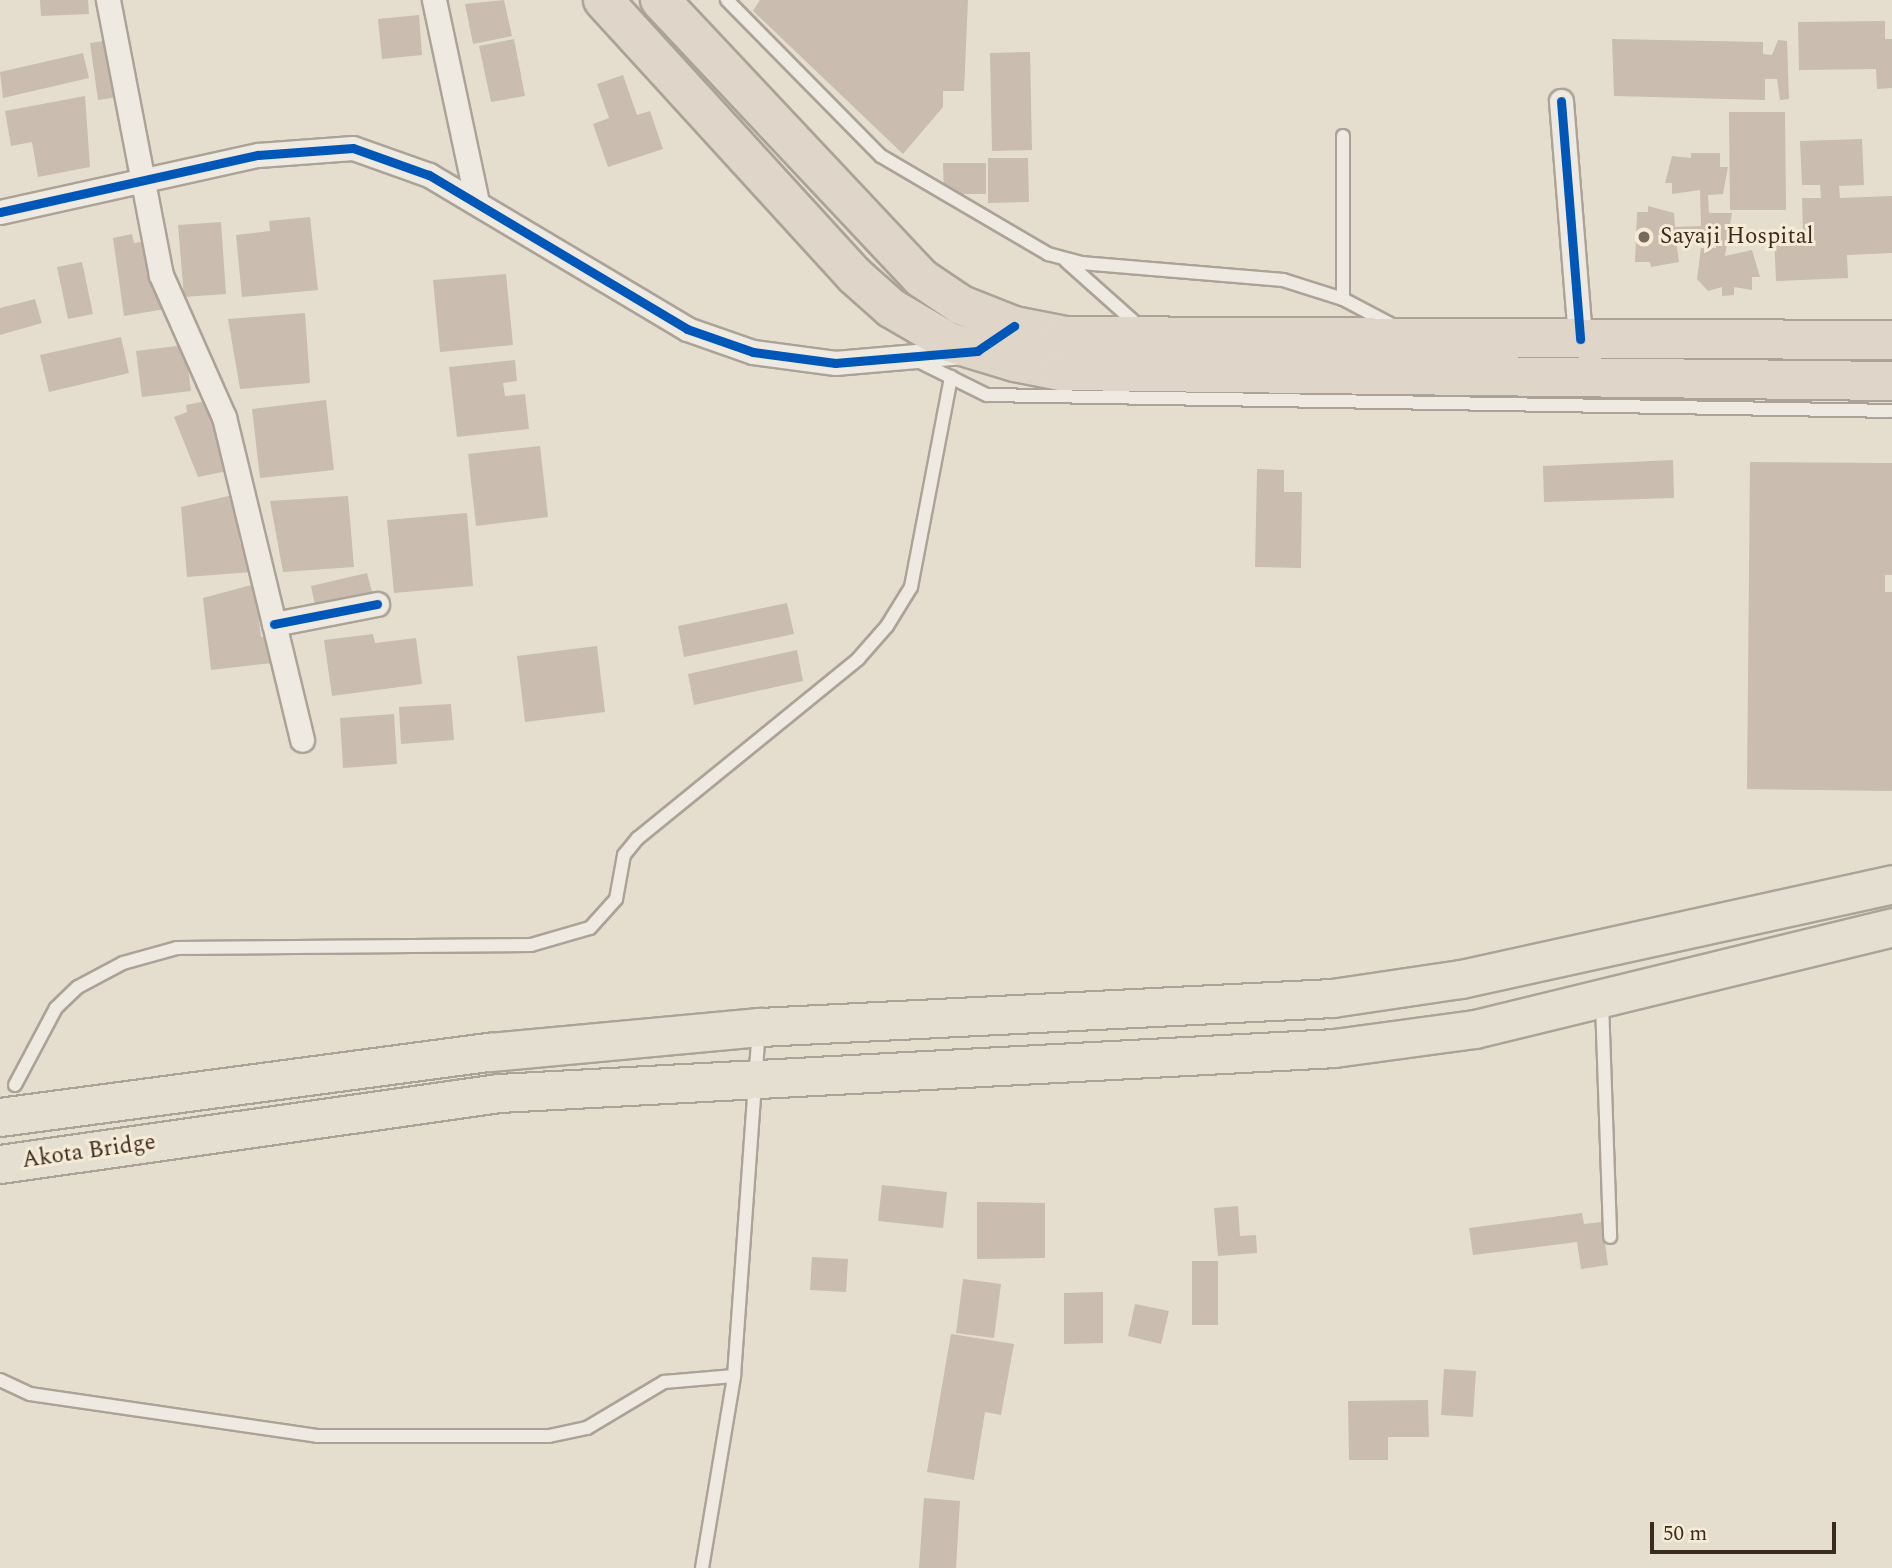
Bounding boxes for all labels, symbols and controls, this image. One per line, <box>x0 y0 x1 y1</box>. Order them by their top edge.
place label: Sayaji Hospital <box>1660 223 1814 251</box>
marker: Sayaji Hospital <box>1634 227 1654 247</box>
street label: Akota Bridge <box>20 1129 158 1175</box>
scale bar <box>1654 1508 1840 1552</box>
text: 50 m <box>1663 1518 1707 1550</box>

